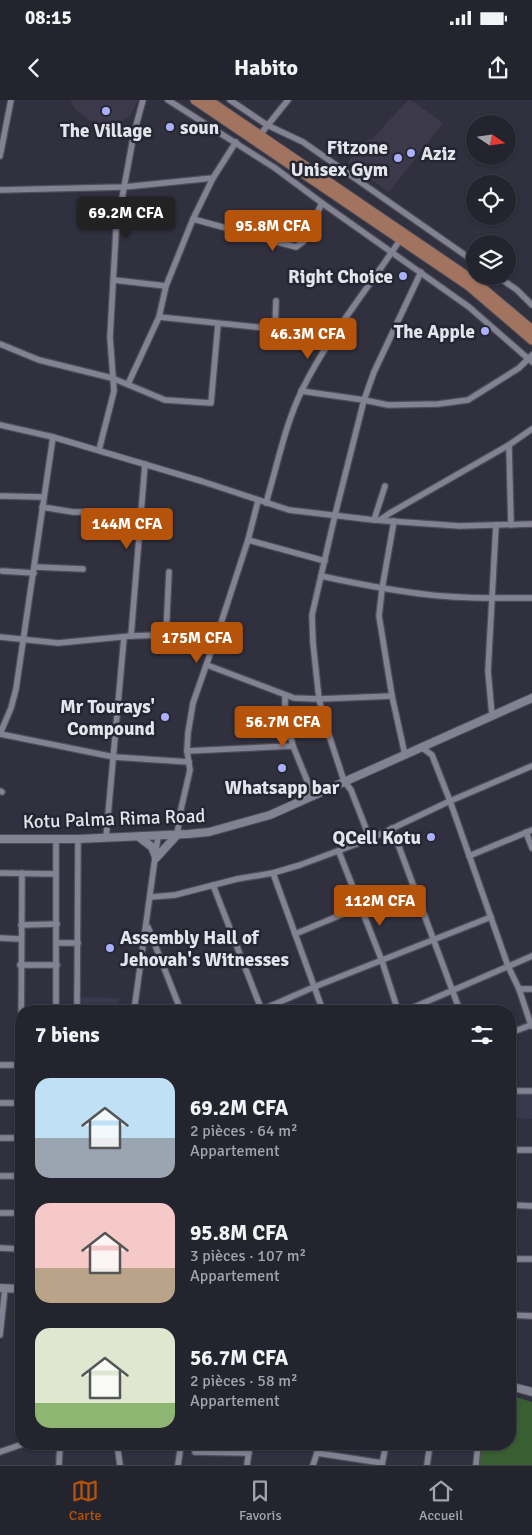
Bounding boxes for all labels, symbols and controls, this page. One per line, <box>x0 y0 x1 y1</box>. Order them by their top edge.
text: 08:15 <box>25 6 72 30</box>
icon: back <box>20 54 48 82</box>
text: Habito <box>234 54 298 81</box>
icon: share <box>484 54 512 82</box>
marker: The Village <box>100 105 112 117</box>
north arrow <box>466 115 516 165</box>
map controls <box>466 115 516 285</box>
place label: soun <box>180 116 219 140</box>
place label: The Village <box>60 119 152 143</box>
marker: soun <box>164 121 176 133</box>
place label: Fitzone Unisex Gym <box>291 136 388 182</box>
place label: Aziz <box>421 142 456 166</box>
marker: Aziz <box>405 147 417 159</box>
marker: Fitzone Unisex Gym <box>392 152 404 164</box>
button: locate <box>466 175 516 225</box>
pin: 69.2M CFA <box>69 196 183 239</box>
text: 69.2M CFA <box>89 203 163 223</box>
pin: 95.8M CFA <box>216 210 330 252</box>
text: 95.8M CFA <box>236 216 310 236</box>
button: layers <box>466 235 516 285</box>
place label: Right Choice <box>288 265 393 289</box>
marker: Right Choice <box>397 270 409 282</box>
pin: 46.3M CFA <box>251 318 365 360</box>
place label: The Apple <box>394 320 475 344</box>
text: 46.3M CFA <box>271 324 345 344</box>
marker: The Apple <box>479 325 491 337</box>
pin: 144M CFA <box>75 508 179 550</box>
text: 144M CFA <box>92 514 162 534</box>
pin: 175M CFA <box>145 622 249 664</box>
text: 175M CFA <box>162 628 232 648</box>
place label: Mr Tourays' Compound <box>60 695 155 741</box>
pin: 56.7M CFA <box>226 706 340 748</box>
marker: Mr Tourays' Compound <box>159 711 171 723</box>
text: 56.7M CFA <box>246 712 320 732</box>
marker: Whatsapp bar <box>276 762 288 774</box>
place label: Whatsapp bar <box>225 776 340 800</box>
street label: Kotu Palma Rima Road <box>22 804 206 834</box>
place label: QCell Kotu <box>332 826 421 850</box>
marker: QCell Kotu <box>425 831 437 843</box>
pin: 112M CFA <box>328 884 432 927</box>
text: 112M CFA <box>345 891 415 911</box>
place label: Assembly Hall of Jehovah's Witnesses <box>120 926 289 972</box>
marker: Assembly Hall of Jehovah's Witnesses <box>104 942 116 954</box>
icon: filters <box>468 1021 496 1049</box>
text: 7 biens <box>35 1022 100 1048</box>
text: 69.2M CFA <box>190 1095 288 1121</box>
icon: home <box>75 1098 135 1158</box>
text: 2 pièces · 64 m² <box>190 1121 298 1141</box>
text: Appartement <box>190 1141 280 1161</box>
text: 95.8M CFA <box>190 1220 288 1246</box>
icon: home <box>75 1223 135 1283</box>
text: 3 pièces · 107 m² <box>190 1246 306 1266</box>
text: Appartement <box>190 1266 280 1286</box>
text: 56.7M CFA <box>190 1345 288 1371</box>
icon: home <box>75 1348 135 1408</box>
text: 2 pièces · 58 m² <box>190 1371 298 1391</box>
text: Appartement <box>190 1391 280 1411</box>
tab: Carte <box>69 1477 101 1524</box>
tab: Favoris <box>239 1477 282 1524</box>
tab: Accueil <box>419 1477 463 1524</box>

